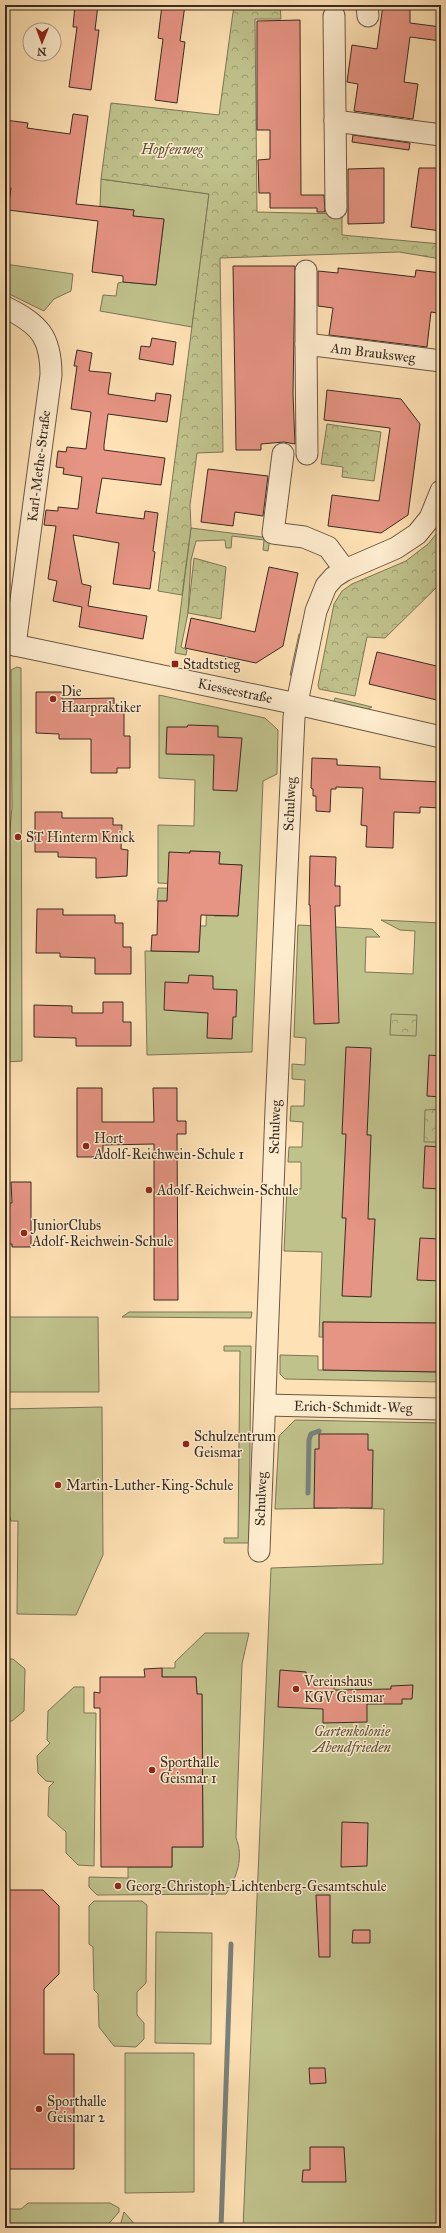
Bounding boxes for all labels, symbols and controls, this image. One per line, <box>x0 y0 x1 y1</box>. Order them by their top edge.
north arrow <box>22 22 62 62</box>
text: N <box>36 45 47 58</box>
park label: Hopfenweg <box>140 141 204 159</box>
street label: Am Brauksweg <box>329 339 417 367</box>
street label: Karl-Methe-Straße <box>24 409 54 523</box>
place label: Stadtstieg <box>183 656 241 673</box>
marker: Stadtstieg <box>170 659 180 669</box>
street label: Kiesseestraße <box>196 675 274 707</box>
place label: Die Haarpraktiker <box>61 683 142 716</box>
marker: Die Haarpraktiker <box>48 694 58 704</box>
street label: Schulweg <box>280 776 300 832</box>
place label: ST Hinterm Knick <box>26 829 135 846</box>
marker: ST Hinterm Knick <box>13 832 23 842</box>
street label: Schulweg <box>266 1099 284 1154</box>
place label: Hort Adolf-Reichwein-Schule 1 <box>93 1130 244 1163</box>
marker: Hort Adolf-Reichwein-Schule 1 <box>81 1141 91 1151</box>
place label: Adolf-Reichwein-Schule <box>156 1182 299 1199</box>
marker: Adolf-Reichwein-Schule <box>144 1185 154 1195</box>
place label: JuniorClubs Adolf-Reichwein-Schule <box>30 1217 174 1250</box>
marker: JuniorClubs Adolf-Reichwein-Schule <box>19 1228 29 1238</box>
street label: Erich-Schmidt-Weg <box>294 1397 413 1417</box>
place label: Schulzentrum Geismar <box>194 1428 276 1461</box>
marker: Schulzentrum Geismar <box>181 1439 191 1449</box>
street label: Schulweg <box>252 1471 270 1526</box>
place label: Martin-Luther-King-Schule <box>66 1477 234 1494</box>
marker: Martin-Luther-King-Schule <box>53 1480 63 1490</box>
place label: Vereinshaus KGV Geismar <box>303 1673 385 1706</box>
marker: Vereinshaus KGV Geismar <box>291 1684 301 1694</box>
park label: Gartenkolonie Abendfrieden <box>311 1723 391 1756</box>
place label: Sporthalle Geismar 1 <box>160 1754 220 1787</box>
marker: Sporthalle Geismar 1 <box>147 1765 157 1775</box>
place label: Georg-Christoph-Lichtenberg-Gesamtschule <box>126 1878 387 1895</box>
marker: Georg-Christoph-Lichtenberg-Gesamtschule <box>113 1881 123 1891</box>
place label: Sporthalle Geismar 2 <box>47 2093 107 2126</box>
marker: Sporthalle Geismar 2 <box>34 2104 44 2114</box>

